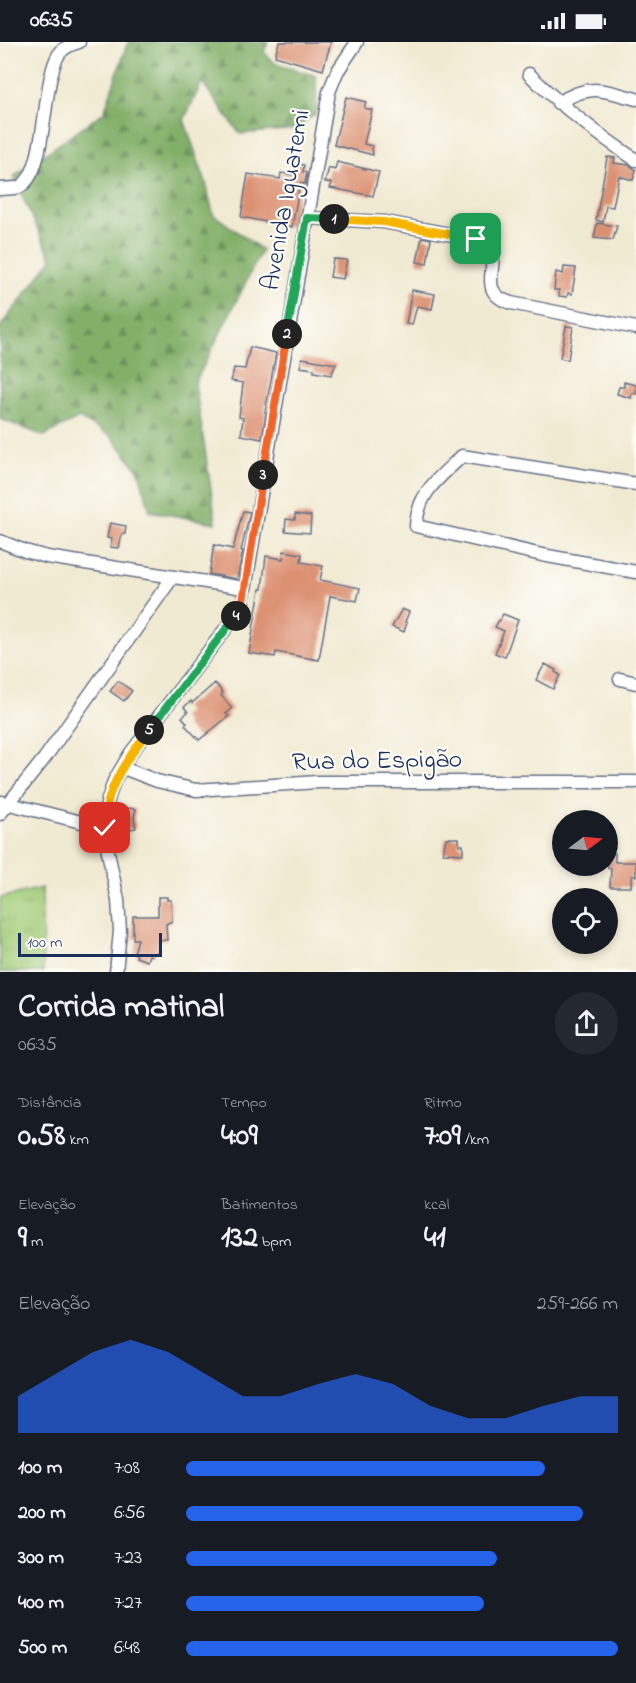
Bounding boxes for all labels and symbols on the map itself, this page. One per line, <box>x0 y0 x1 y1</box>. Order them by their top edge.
street label: Avenida Iguatemi <box>252 107 322 293</box>
pin: 1 <box>319 204 349 234</box>
pin <box>450 213 501 264</box>
pin: 2 <box>272 319 302 349</box>
pin: 3 <box>248 460 278 490</box>
pin: 4 <box>221 601 251 631</box>
pin: 5 <box>134 715 164 745</box>
street label: Rua do Espigão <box>291 742 463 782</box>
pin <box>79 802 130 853</box>
north arrow <box>552 810 618 876</box>
scale bar <box>18 930 162 958</box>

